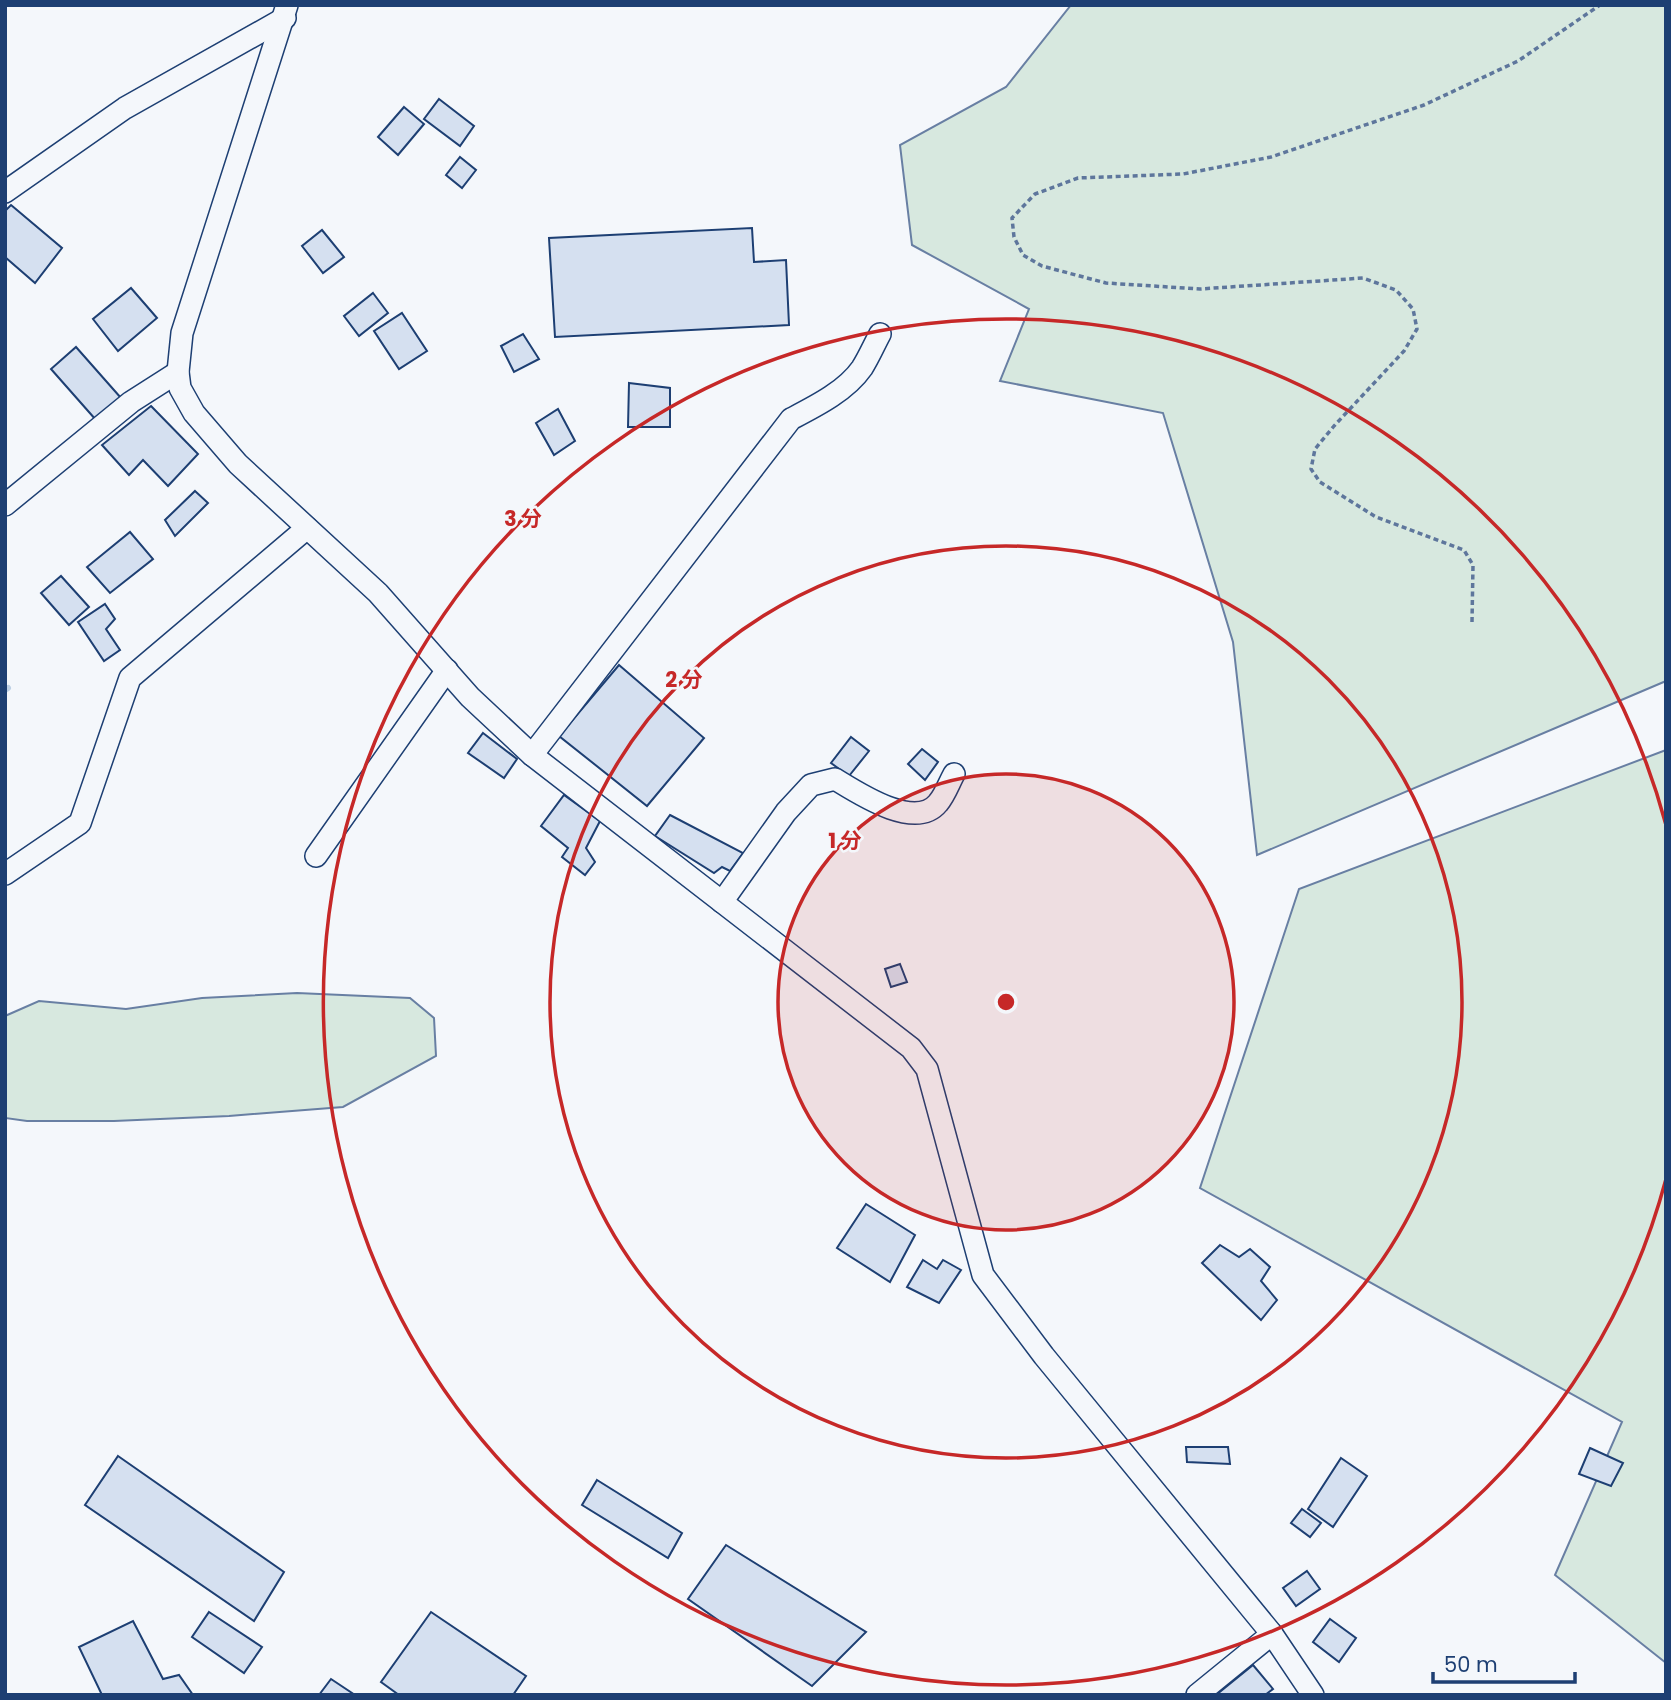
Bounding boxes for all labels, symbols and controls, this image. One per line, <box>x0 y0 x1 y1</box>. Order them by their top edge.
text: 3 分 <box>504 504 542 533</box>
text: 2 分 <box>665 665 703 694</box>
text: 1 分 <box>828 826 862 855</box>
centre of rings <box>994 990 1018 1014</box>
scale bar <box>1433 1640 1575 1684</box>
text: 50 m <box>1444 1650 1498 1679</box>

